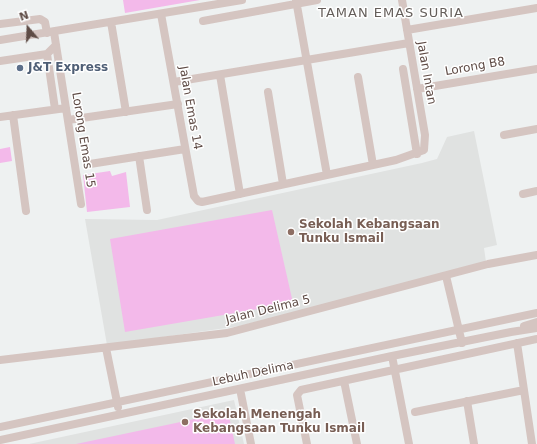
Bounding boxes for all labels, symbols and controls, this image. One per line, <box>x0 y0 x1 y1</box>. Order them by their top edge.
district label: TAMAN EMAS SURIA <box>318 6 464 22</box>
north arrow <box>8 8 48 48</box>
text: N <box>17 9 30 24</box>
street label: Jalan Intan <box>413 40 439 106</box>
street label: Lorong B8 <box>444 55 506 79</box>
place label: J&T Express <box>28 61 108 75</box>
marker: J&T Express <box>15 63 25 73</box>
street label: Jalan Emas 14 <box>176 65 204 151</box>
street label: Lorong Emas 15 <box>68 91 98 189</box>
place label: Sekolah Kebangsaan Tunku Ismail <box>299 218 440 246</box>
marker: Sekolah Kebangsaan Tunku Ismail <box>286 227 296 237</box>
street label: Jalan Delima 5 <box>224 293 312 327</box>
street label: Lebuh Delima <box>211 358 295 390</box>
place label: Sekolah Menengah Kebangsaan Tunku Ismail <box>193 408 365 436</box>
marker: Sekolah Menengah Kebangsaan Tunku Ismail <box>180 417 190 427</box>

